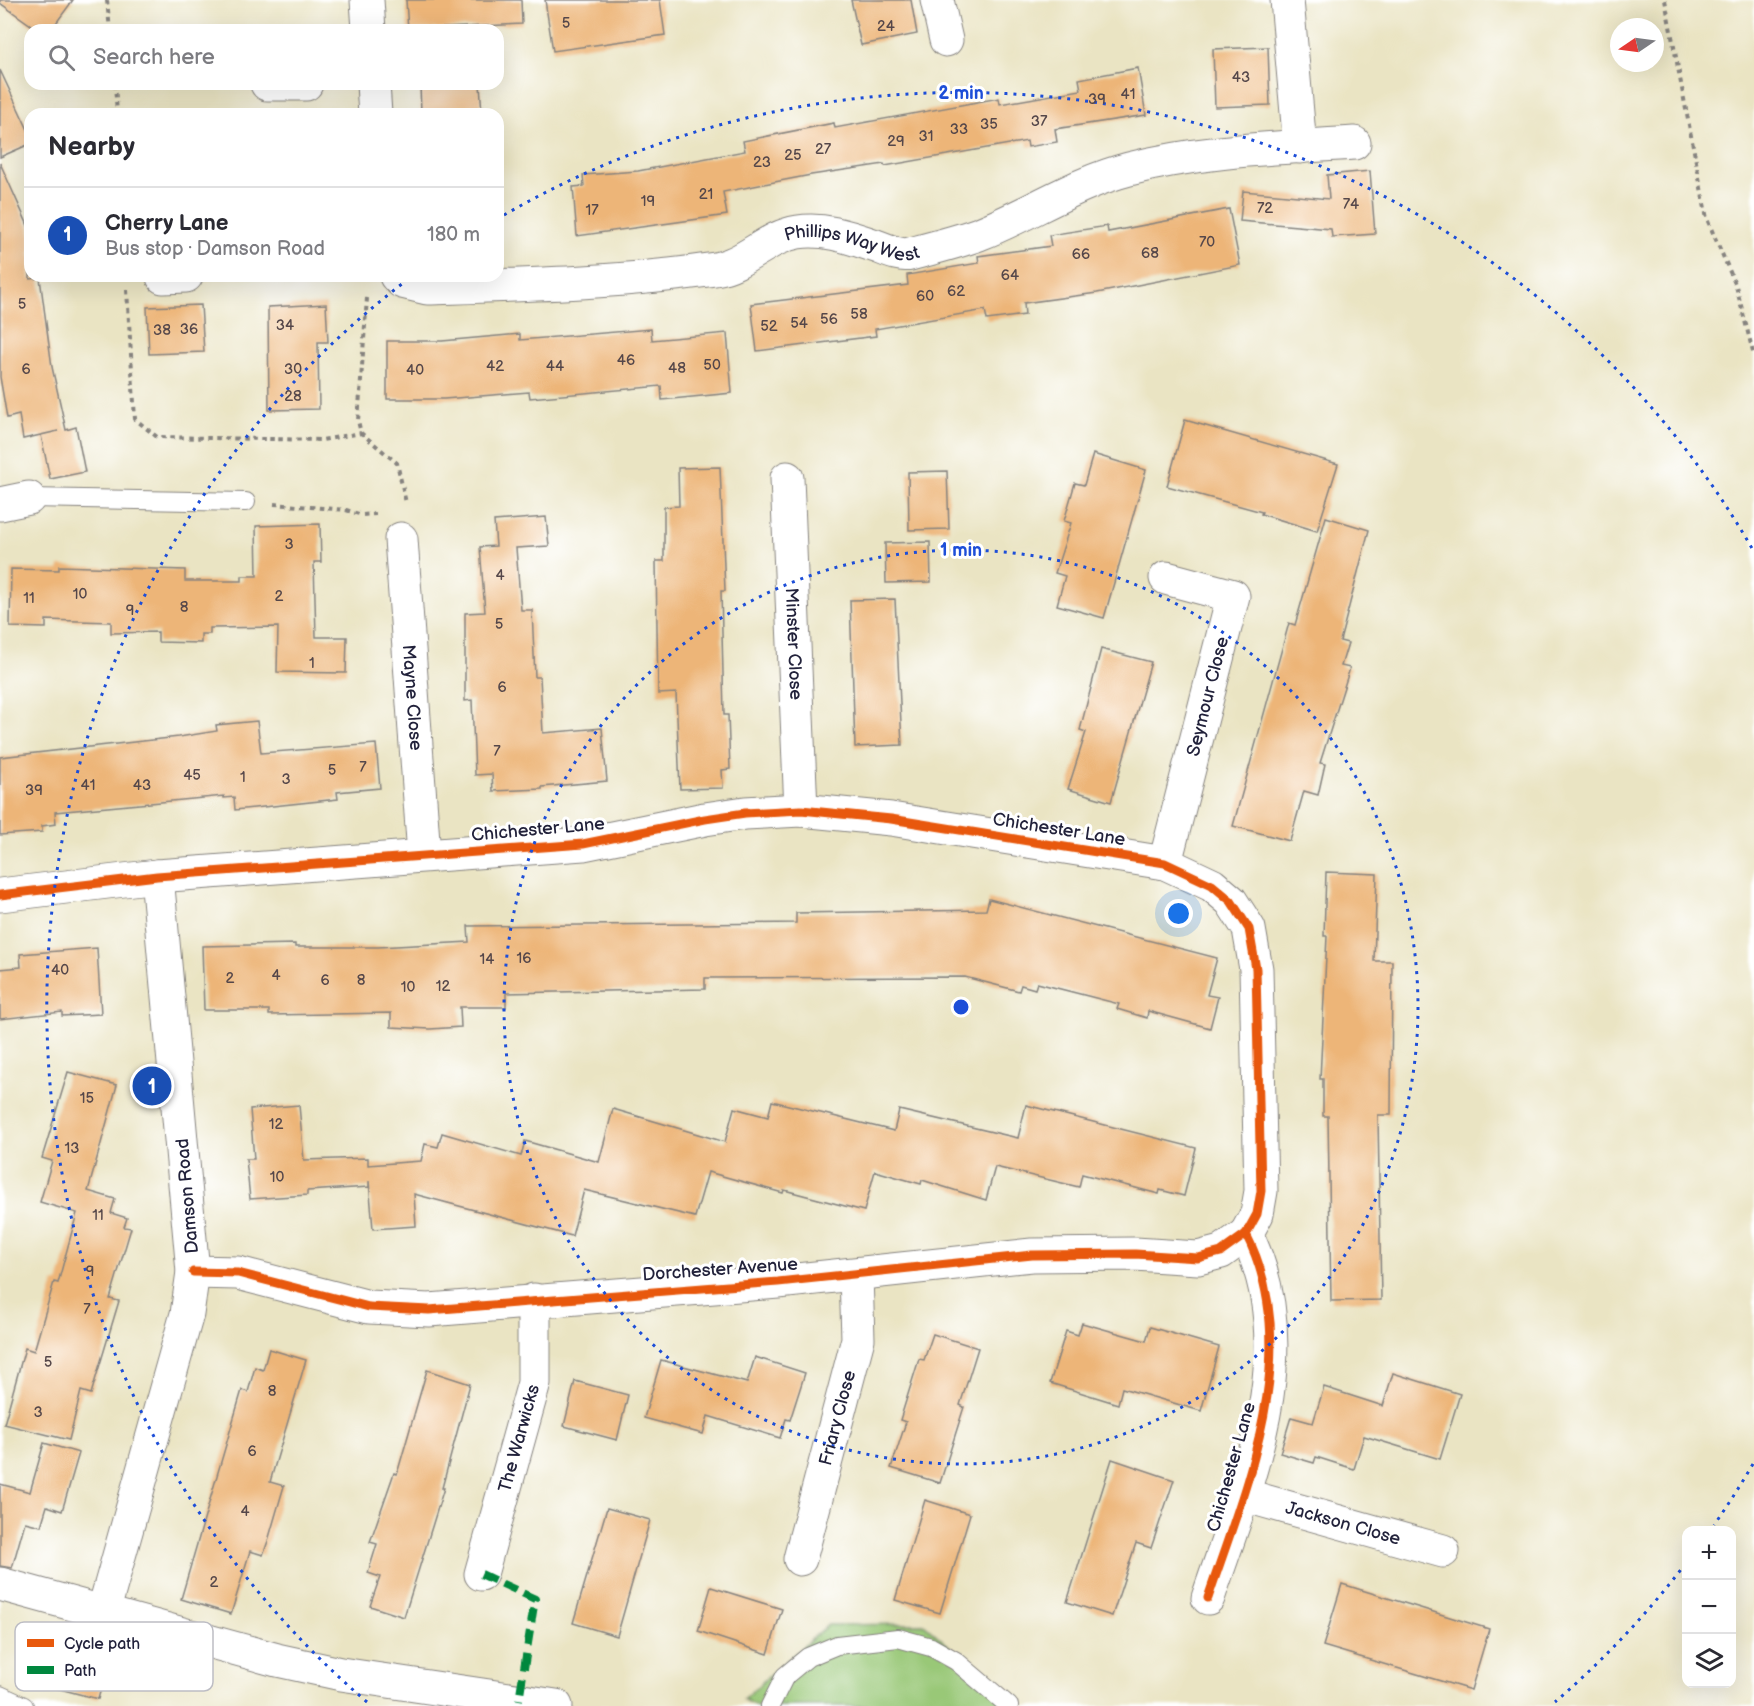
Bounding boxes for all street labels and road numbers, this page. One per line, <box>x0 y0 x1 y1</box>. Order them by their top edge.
street label: Phillips Way West <box>782 221 922 266</box>
street label: Minster Close <box>781 587 806 701</box>
street label: Seymour Close <box>1183 634 1233 758</box>
street label: Mayne Close <box>398 644 426 752</box>
street label: Chichester Lane <box>991 809 1127 850</box>
street label: Chichester Lane <box>470 813 606 846</box>
street label: Damson Road <box>172 1137 203 1254</box>
street label: Dorchester Avenue <box>642 1254 799 1285</box>
street label: Friary Close <box>815 1368 860 1468</box>
street label: The Warwicks <box>494 1382 544 1494</box>
street label: Chichester Lane <box>1203 1400 1260 1534</box>
street label: Jackson Close <box>1283 1497 1403 1550</box>

